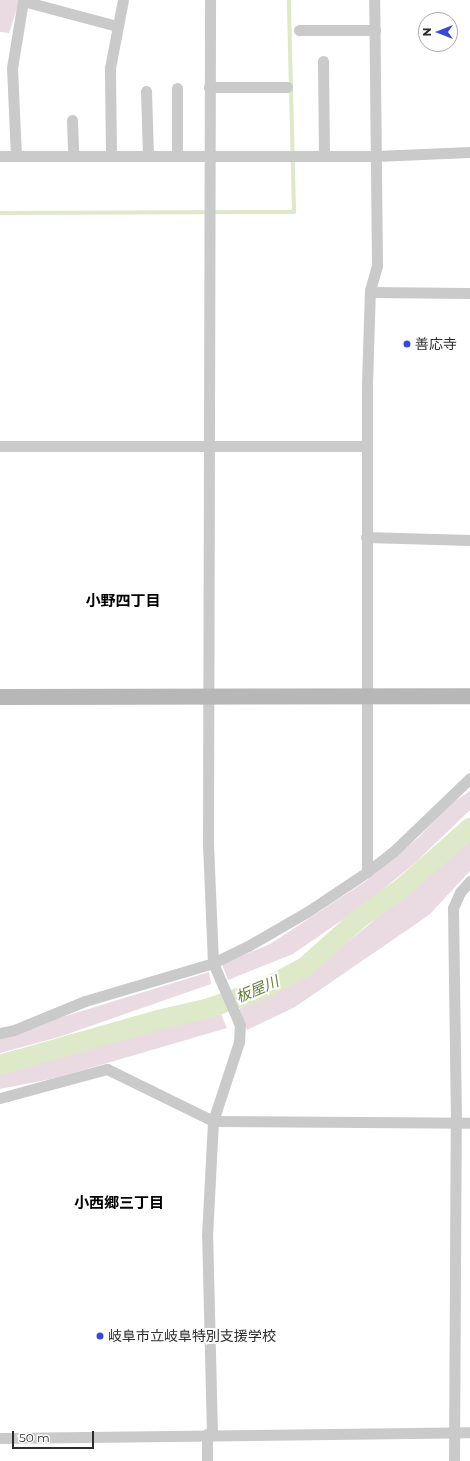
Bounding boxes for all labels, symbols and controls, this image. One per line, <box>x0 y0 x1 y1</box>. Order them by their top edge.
north arrow <box>418 12 458 52</box>
text: N <box>420 28 434 36</box>
place label: 善応寺 <box>415 336 457 352</box>
marker: 善応寺 <box>402 339 412 349</box>
district label: 小野四丁目 <box>86 592 160 610</box>
water label: 板屋川 <box>233 972 281 1006</box>
district label: 小西郷三丁目 <box>74 1194 164 1212</box>
place label: 岐阜市立岐阜特別支援学校 <box>108 1328 276 1344</box>
marker: 岐阜市立岐阜特別支援学校 <box>95 1331 105 1341</box>
scale bar <box>14 1423 96 1449</box>
text: 50 m <box>19 1430 50 1445</box>

